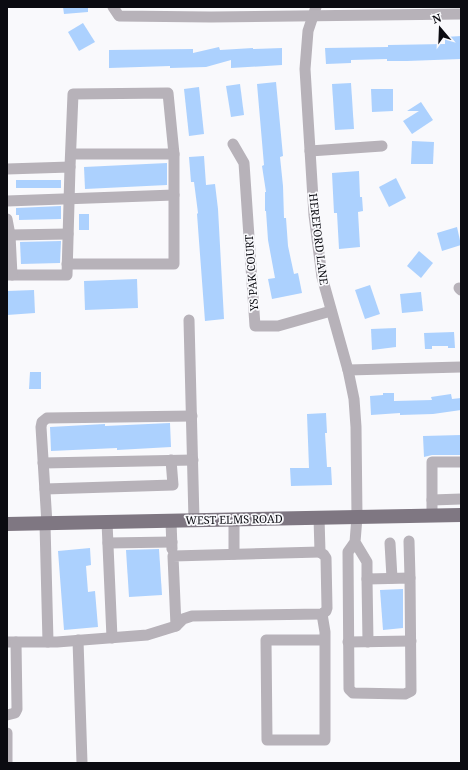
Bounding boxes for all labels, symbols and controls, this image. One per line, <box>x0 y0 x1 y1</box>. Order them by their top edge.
north arrow <box>420 8 460 48</box>
text: N <box>430 9 443 27</box>
street label: HEREFORD LANE <box>306 192 332 286</box>
street label: YS PAK COURT <box>241 234 261 313</box>
street label: WEST ELMS ROAD <box>185 511 283 527</box>

